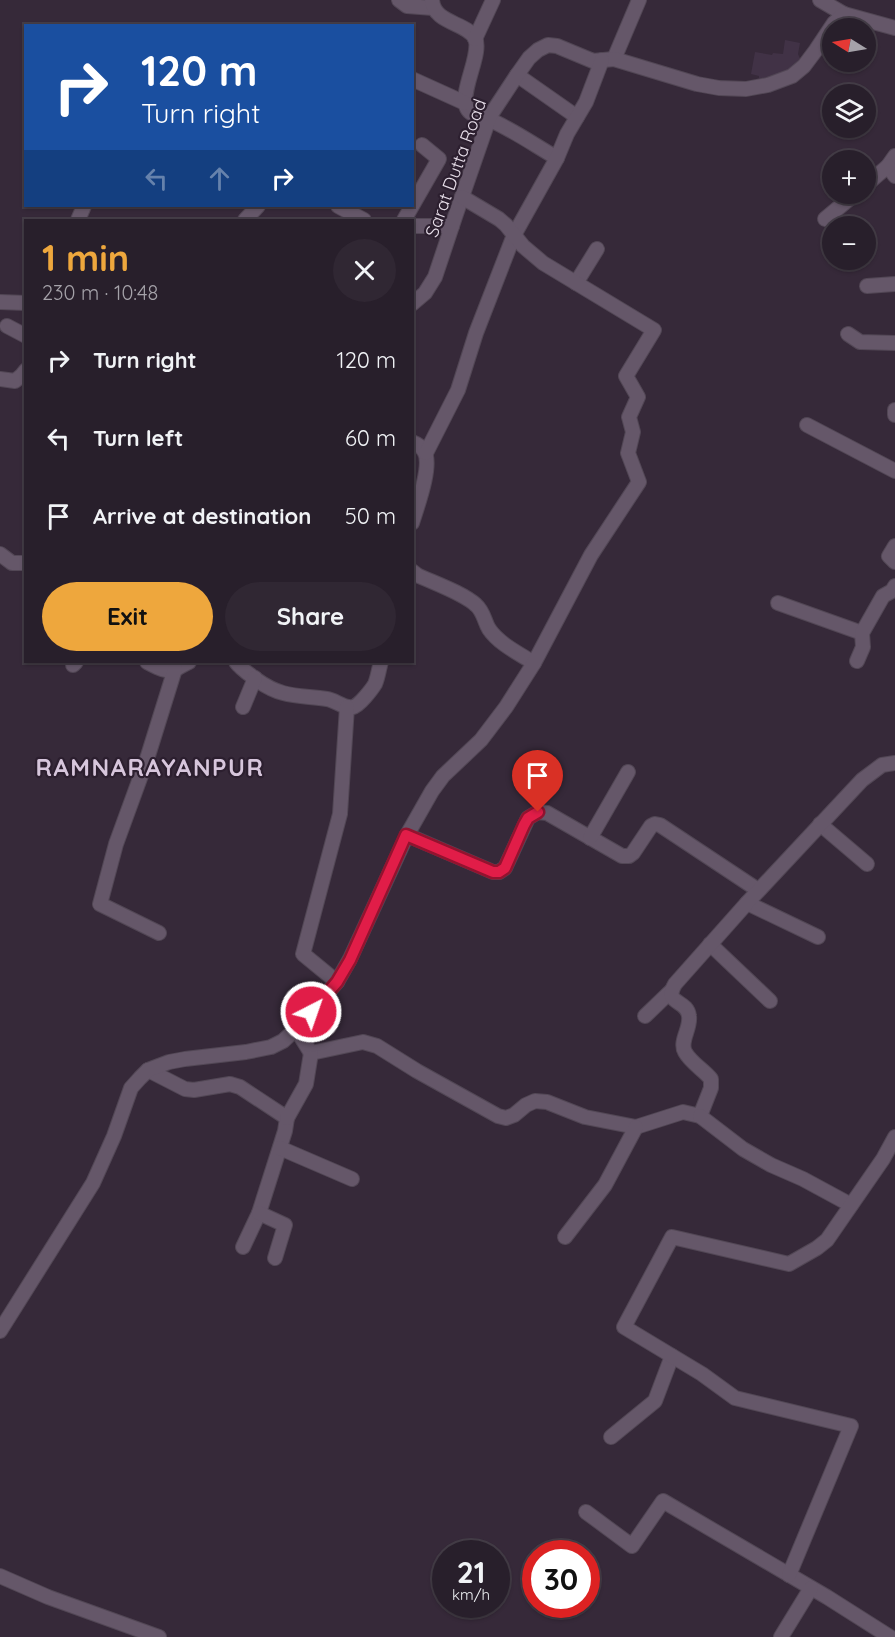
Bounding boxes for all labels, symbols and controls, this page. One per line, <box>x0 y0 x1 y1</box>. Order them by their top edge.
north arrow <box>822 18 876 72</box>
map controls <box>822 18 876 270</box>
text: 120 m <box>141 44 258 97</box>
icon: right <box>42 48 120 126</box>
button: layers <box>822 84 876 138</box>
text: Turn right <box>141 96 260 130</box>
street label: Sarat Dutta Road <box>420 96 491 240</box>
button: + <box>822 150 876 204</box>
icon: left <box>140 162 173 195</box>
icon: ahead <box>203 162 236 195</box>
icon: right <box>266 162 299 195</box>
button: − <box>822 216 876 270</box>
text: 1 min <box>42 235 129 280</box>
button: close <box>333 239 396 302</box>
text: 230 m · 10:48 <box>42 280 158 305</box>
icon: right <box>42 344 75 377</box>
text: Turn right <box>93 346 197 374</box>
text: 120 m <box>337 346 396 374</box>
icon: left <box>42 422 75 455</box>
text: Turn left <box>93 424 183 452</box>
text: 60 m <box>345 424 396 452</box>
icon: arrive <box>42 500 75 533</box>
text: Arrive at destination <box>93 502 311 530</box>
text: 50 m <box>345 502 396 530</box>
button: Exit <box>42 582 213 651</box>
button: Share <box>225 582 396 651</box>
pin <box>512 750 563 812</box>
district label: RAMNARAYANPUR <box>36 752 264 782</box>
icon: arrive <box>521 759 554 792</box>
position arrow <box>279 980 343 1044</box>
speed limit sign: 30 <box>522 1540 600 1618</box>
text: 21 <box>457 1553 485 1591</box>
text: km/h <box>452 1585 490 1604</box>

